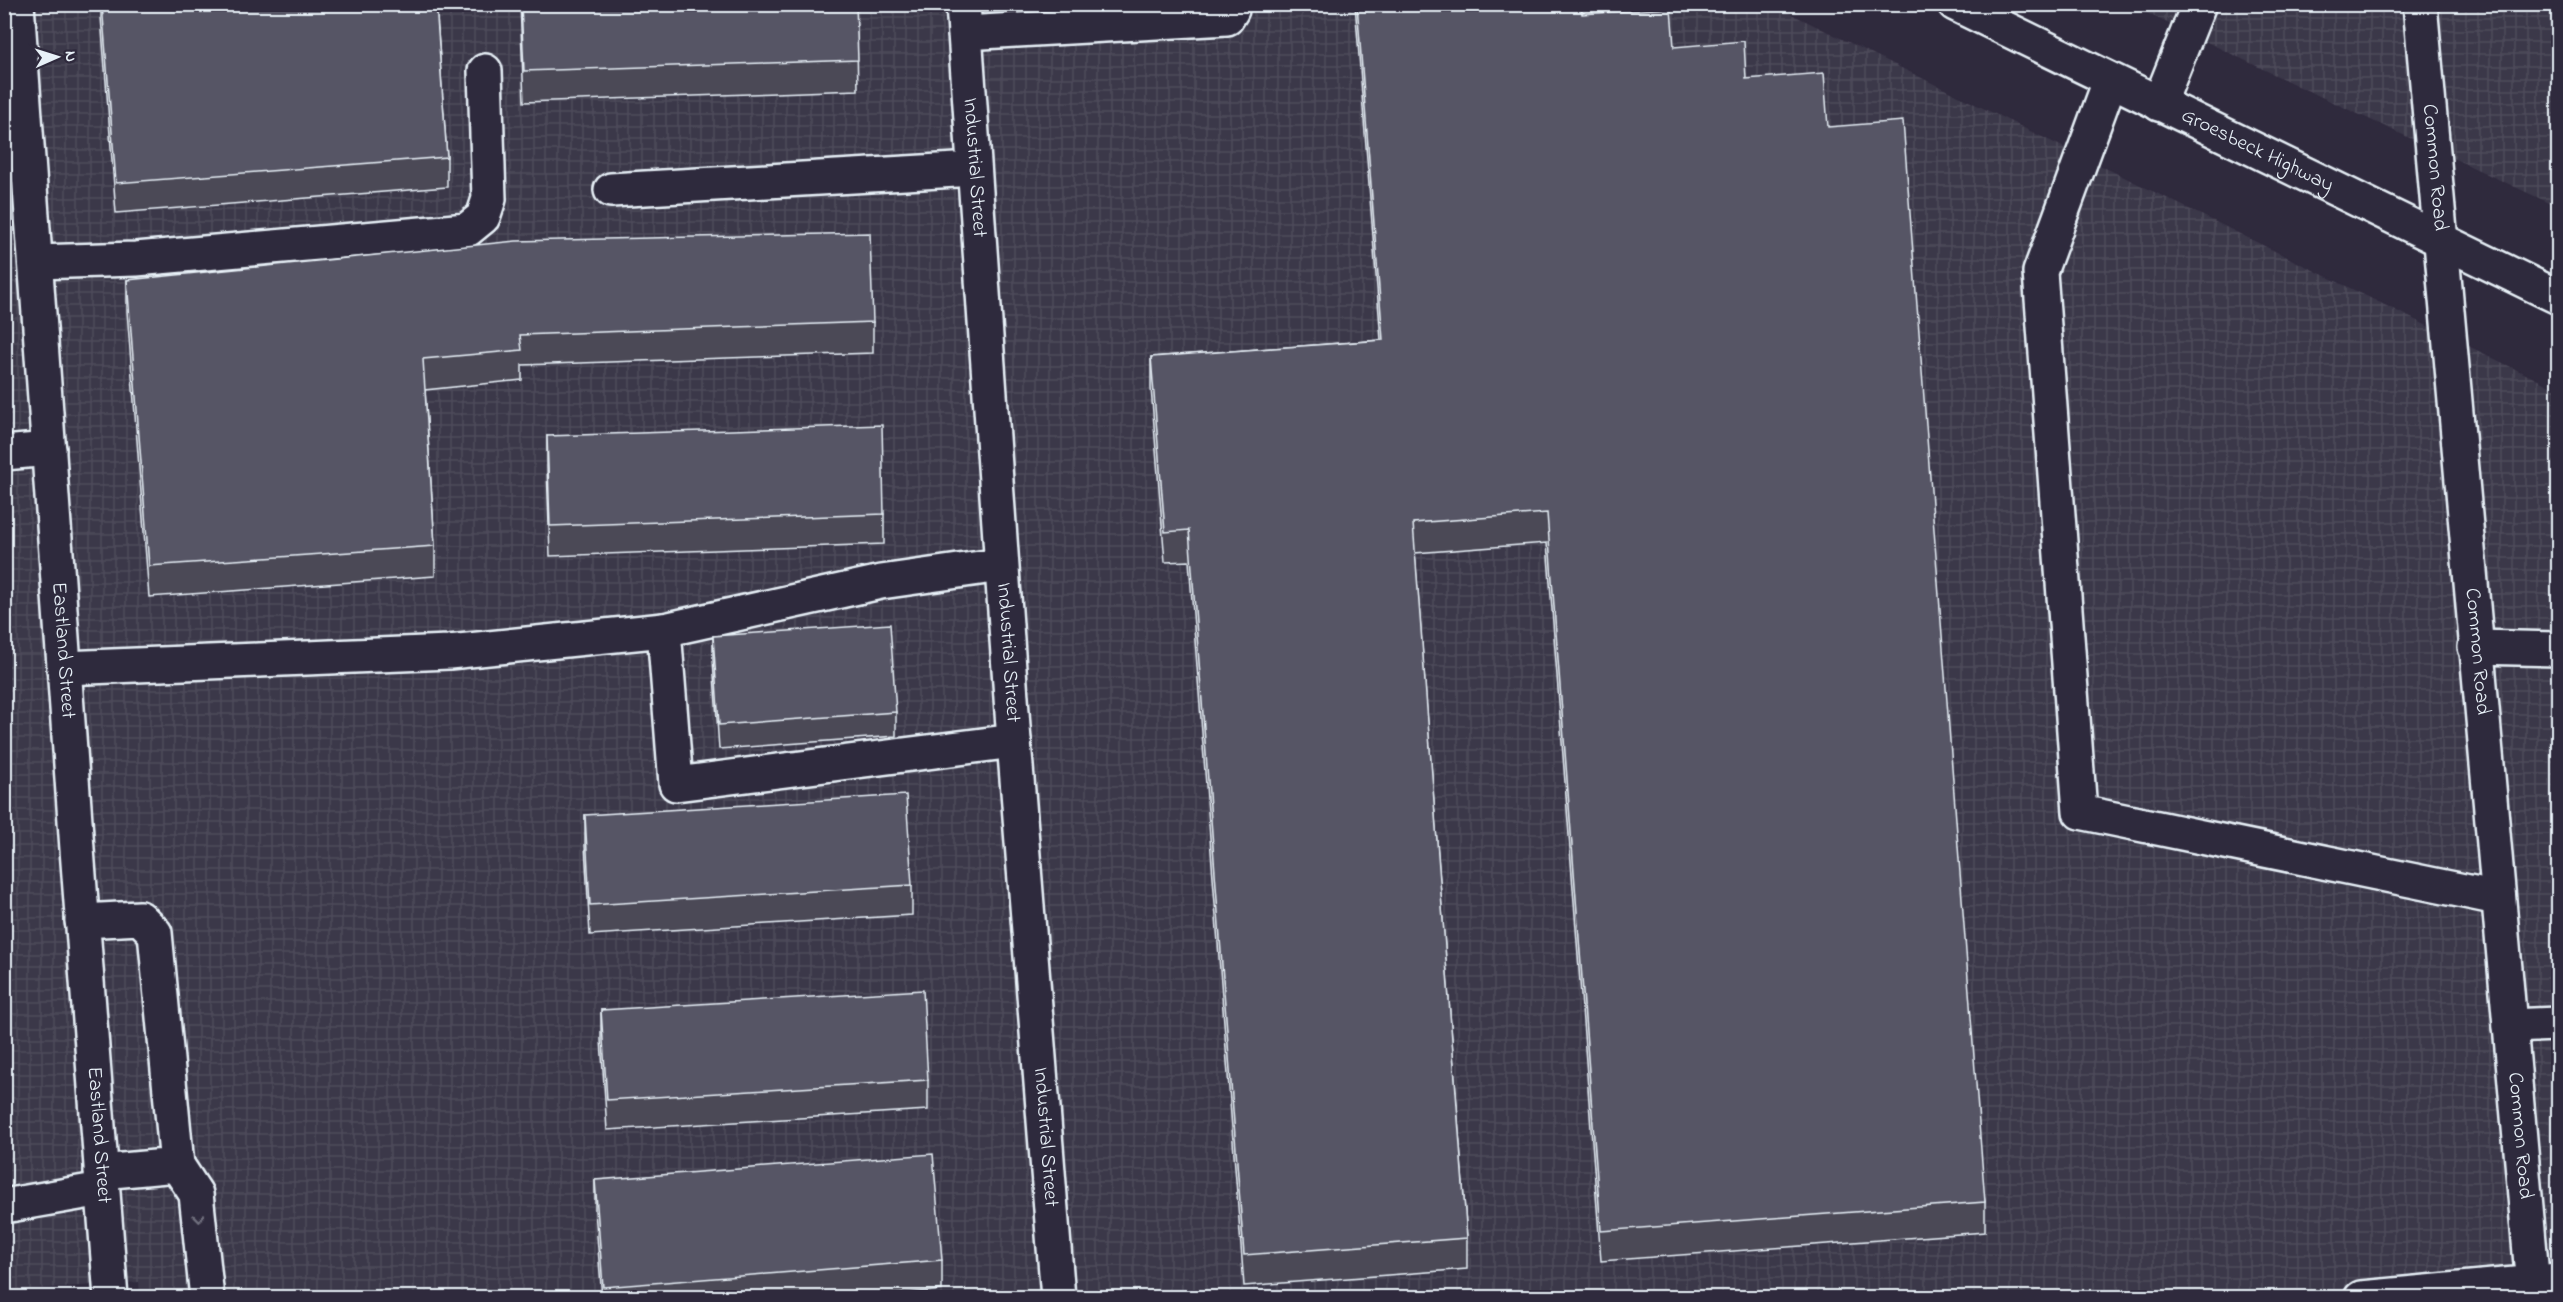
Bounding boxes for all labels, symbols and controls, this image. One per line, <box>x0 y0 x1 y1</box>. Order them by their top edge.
north arrow <box>27 27 87 87</box>
text: N <box>58 50 82 63</box>
street label: Industrial Street <box>955 97 994 239</box>
street label: Groesbeck Highway <box>2176 101 2339 203</box>
street label: Common Road <box>2414 103 2455 232</box>
street label: Eastland Street <box>43 581 83 720</box>
street label: Industrial Street <box>988 581 1028 723</box>
street label: Common Road <box>2457 587 2498 716</box>
street label: Eastland Street <box>79 1066 119 1205</box>
street label: Industrial Street <box>1025 1066 1066 1208</box>
street label: Common Road <box>2499 1071 2540 1201</box>
one-way arrow <box>192 1213 204 1223</box>

